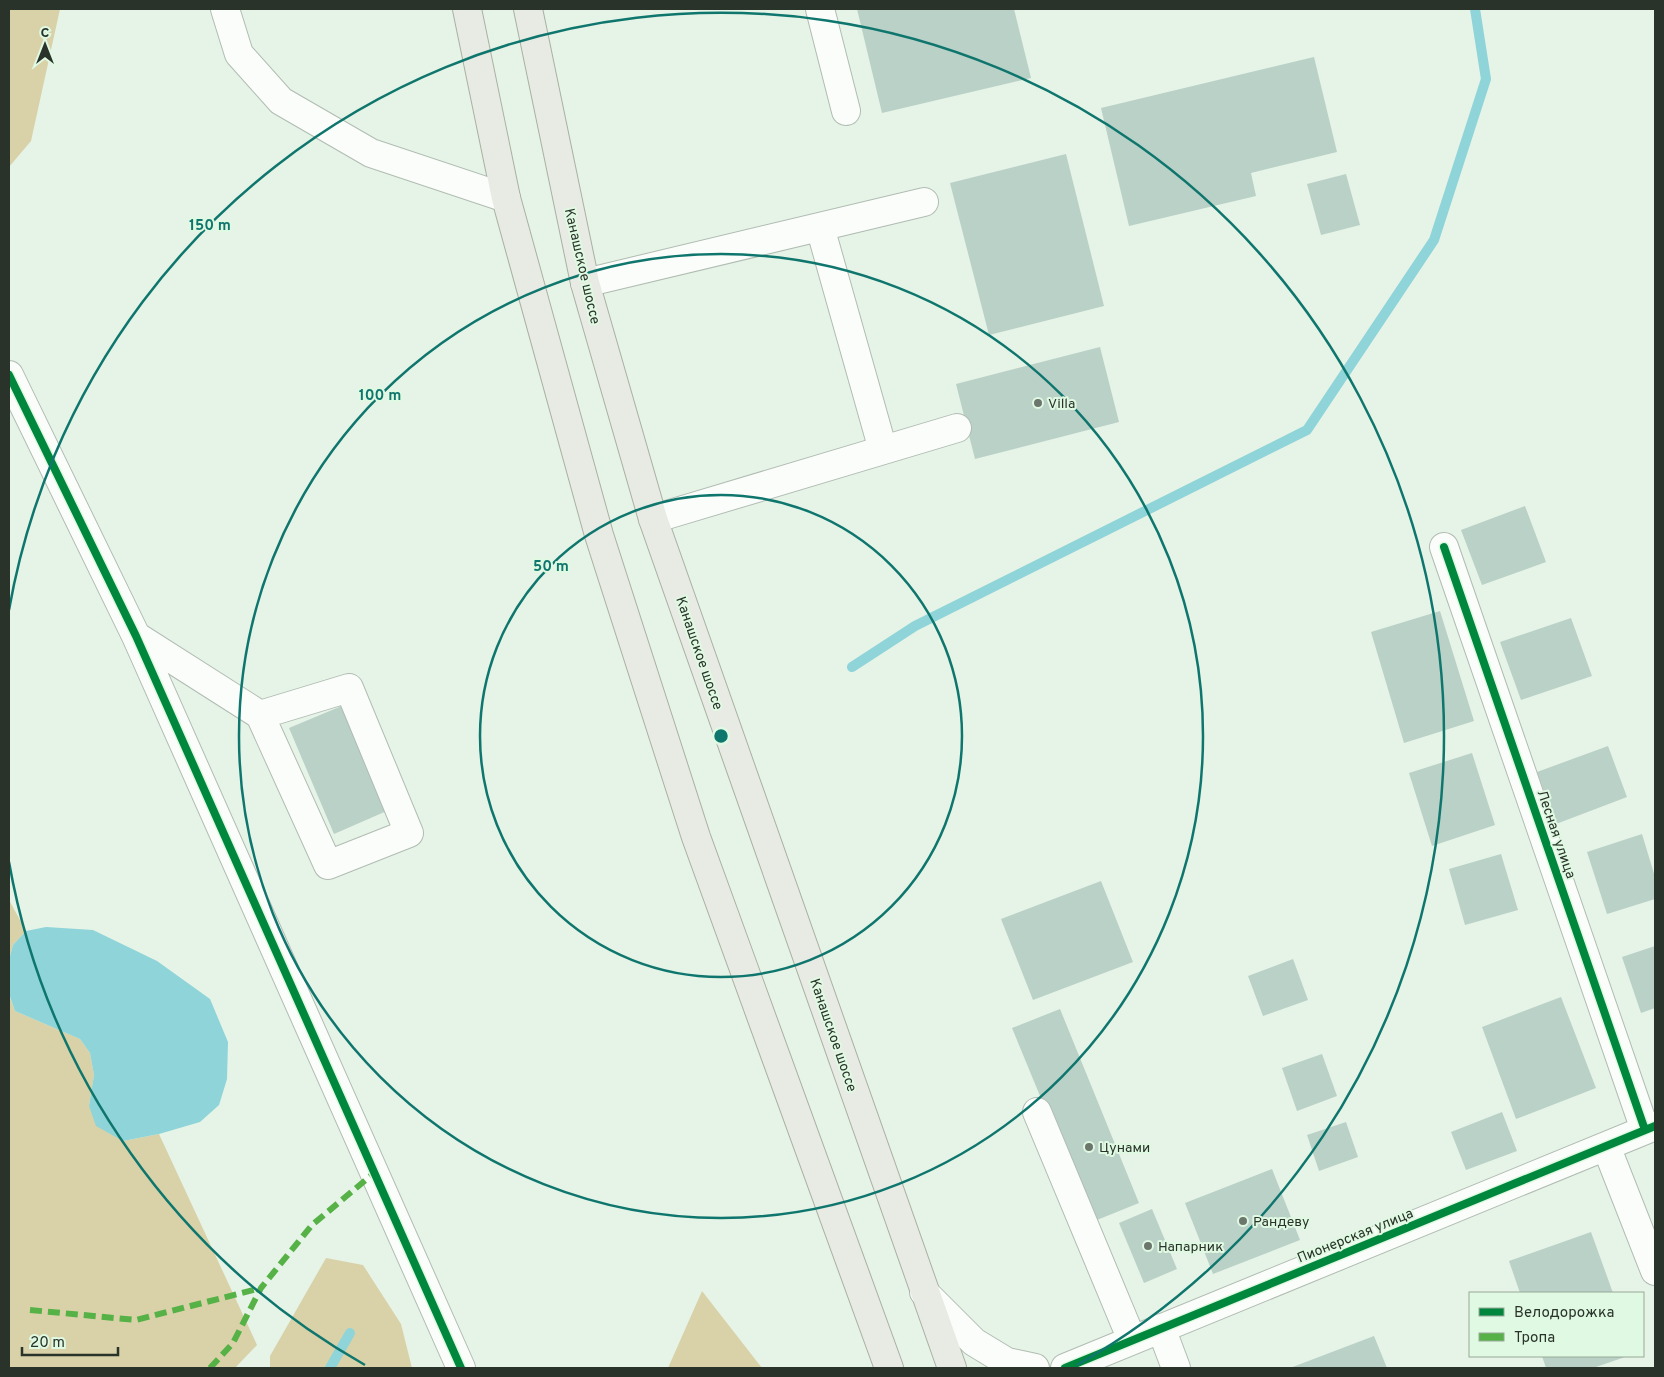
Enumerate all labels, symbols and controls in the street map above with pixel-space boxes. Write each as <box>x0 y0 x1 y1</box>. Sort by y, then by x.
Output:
north arrow <box>20 20 70 70</box>
text: С <box>41 25 50 42</box>
street label: Канашское шоссе <box>560 207 603 326</box>
text: 150 m <box>189 217 231 236</box>
text: 100 m <box>359 387 401 406</box>
place label: Villa <box>1048 396 1075 413</box>
marker: Villa <box>1032 397 1044 409</box>
text: 50 m <box>533 558 569 577</box>
street label: Канашское шоссе <box>671 595 726 712</box>
centre of rings <box>712 727 730 745</box>
street label: Лесная улица <box>1532 788 1579 881</box>
street label: Канашское шоссе <box>805 977 860 1094</box>
place label: Цунами <box>1099 1140 1150 1157</box>
marker: Цунами <box>1083 1141 1095 1153</box>
street label: Пионерская улица <box>1295 1205 1416 1267</box>
place label: Рандеву <box>1253 1214 1309 1231</box>
marker: Рандеву <box>1237 1215 1249 1227</box>
place label: Напарник <box>1158 1239 1223 1256</box>
marker: Напарник <box>1142 1240 1154 1252</box>
legend <box>1469 1292 1644 1357</box>
text: Велодорожка <box>1514 1304 1614 1323</box>
scale bar <box>22 1324 119 1356</box>
text: Тропа <box>1514 1329 1555 1348</box>
text: 20 m <box>30 1334 65 1353</box>

